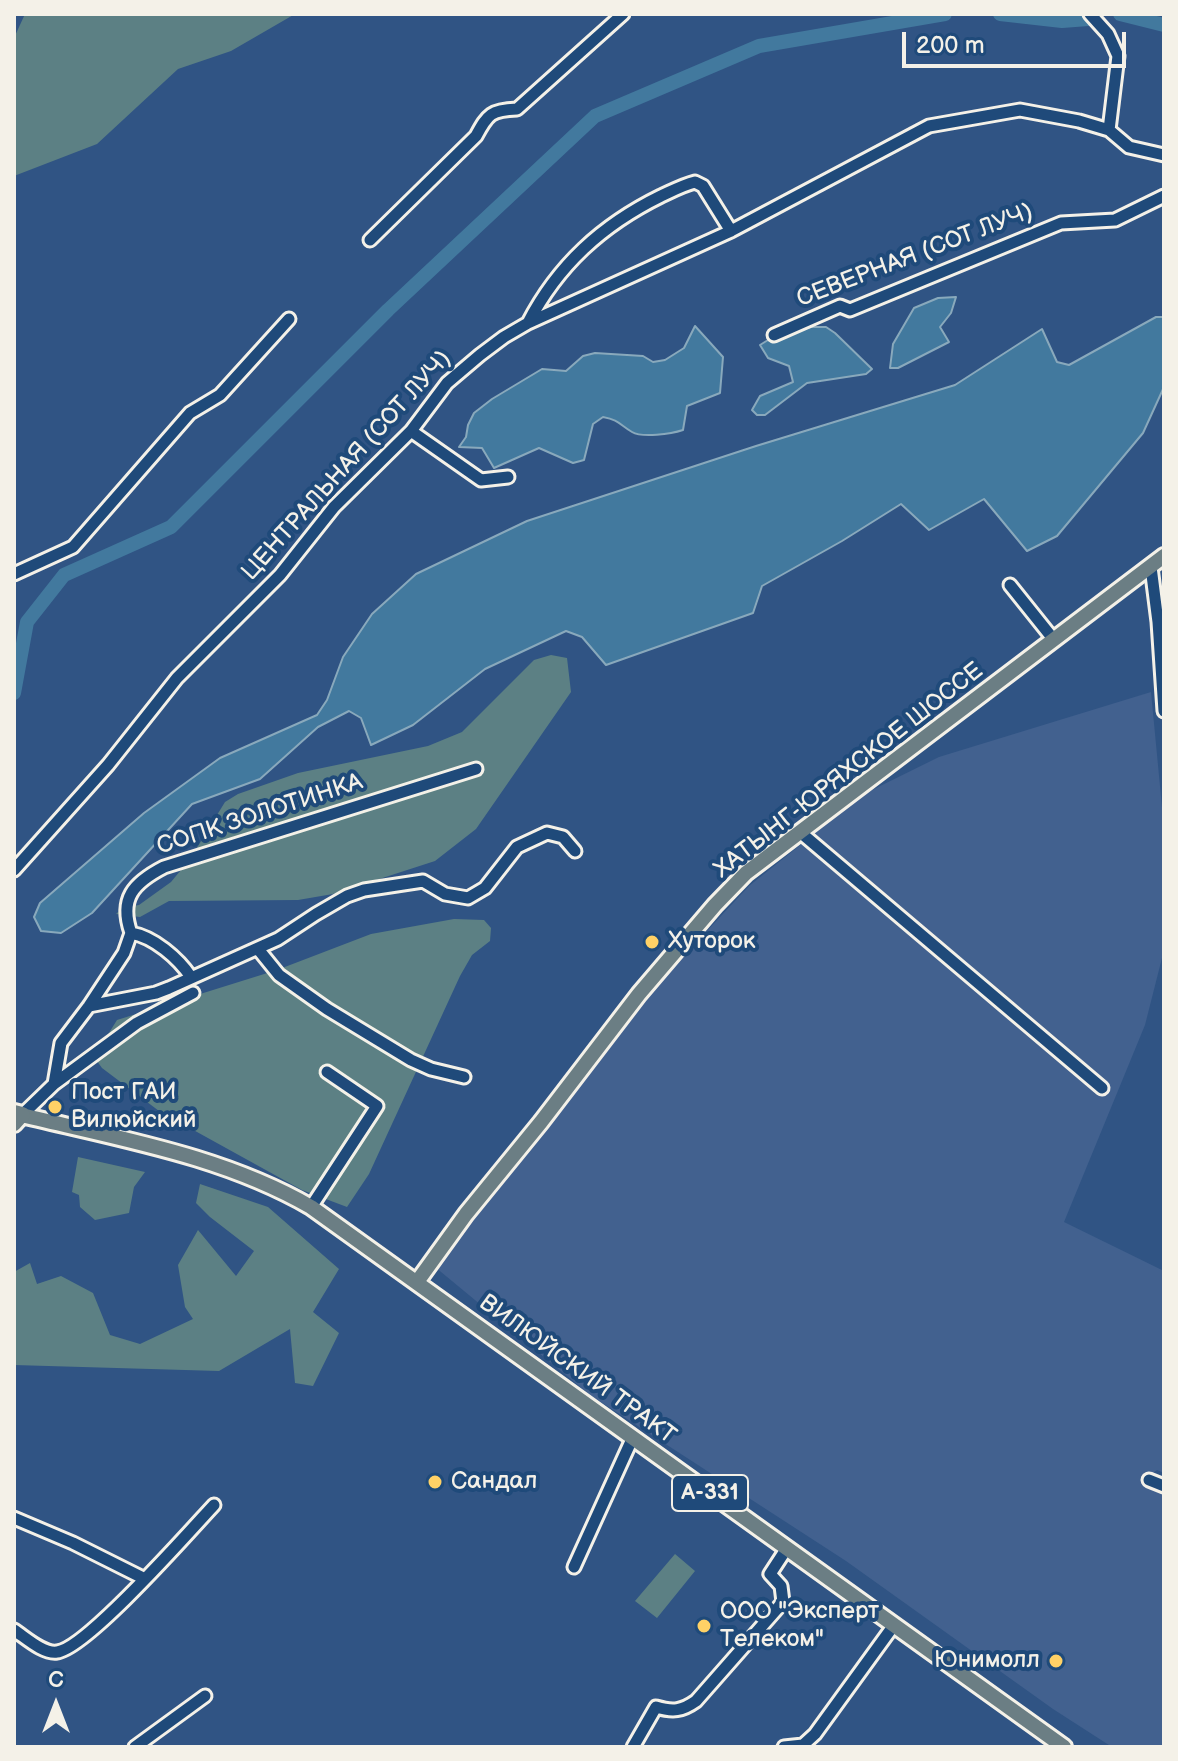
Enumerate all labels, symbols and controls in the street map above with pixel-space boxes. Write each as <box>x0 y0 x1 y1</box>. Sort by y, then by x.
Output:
scale bar <box>906 16 1130 66</box>
text: 200 m <box>916 31 985 60</box>
street label: СЕВЕРНАЯ (СОТ ЛУЧ) <box>793 198 1037 314</box>
street label: ЦЕНТРАЛЬНАЯ (СОТ ЛУЧ) <box>236 345 458 587</box>
street label: ХАТЫНГ-ЮРЯХСКОЕ ШОССЕ <box>709 657 989 885</box>
street label: СОПК ЗОЛОТИНКА <box>153 768 367 862</box>
place label: Хуторок <box>668 928 756 956</box>
marker: Хуторок <box>643 933 661 951</box>
place label: Пост ГАИ Вилюйский <box>71 1079 196 1135</box>
marker: Пост ГАИ Вилюйский <box>46 1098 64 1116</box>
street label: ВИЛЮЙСКИЙ ТРАКТ <box>473 1289 681 1451</box>
place label: Сандал <box>451 1468 537 1496</box>
marker: Сандал <box>426 1473 444 1491</box>
road number: А-331 <box>672 1475 748 1511</box>
place label: ООО "Эксперт Телеком" <box>720 1598 879 1654</box>
marker: ООО "Эксперт Телеком" <box>695 1617 713 1635</box>
place label: Юнимолл <box>934 1647 1040 1675</box>
marker: Юнимолл <box>1047 1652 1065 1670</box>
north arrow <box>16 1665 96 1745</box>
text: С <box>48 1667 64 1694</box>

